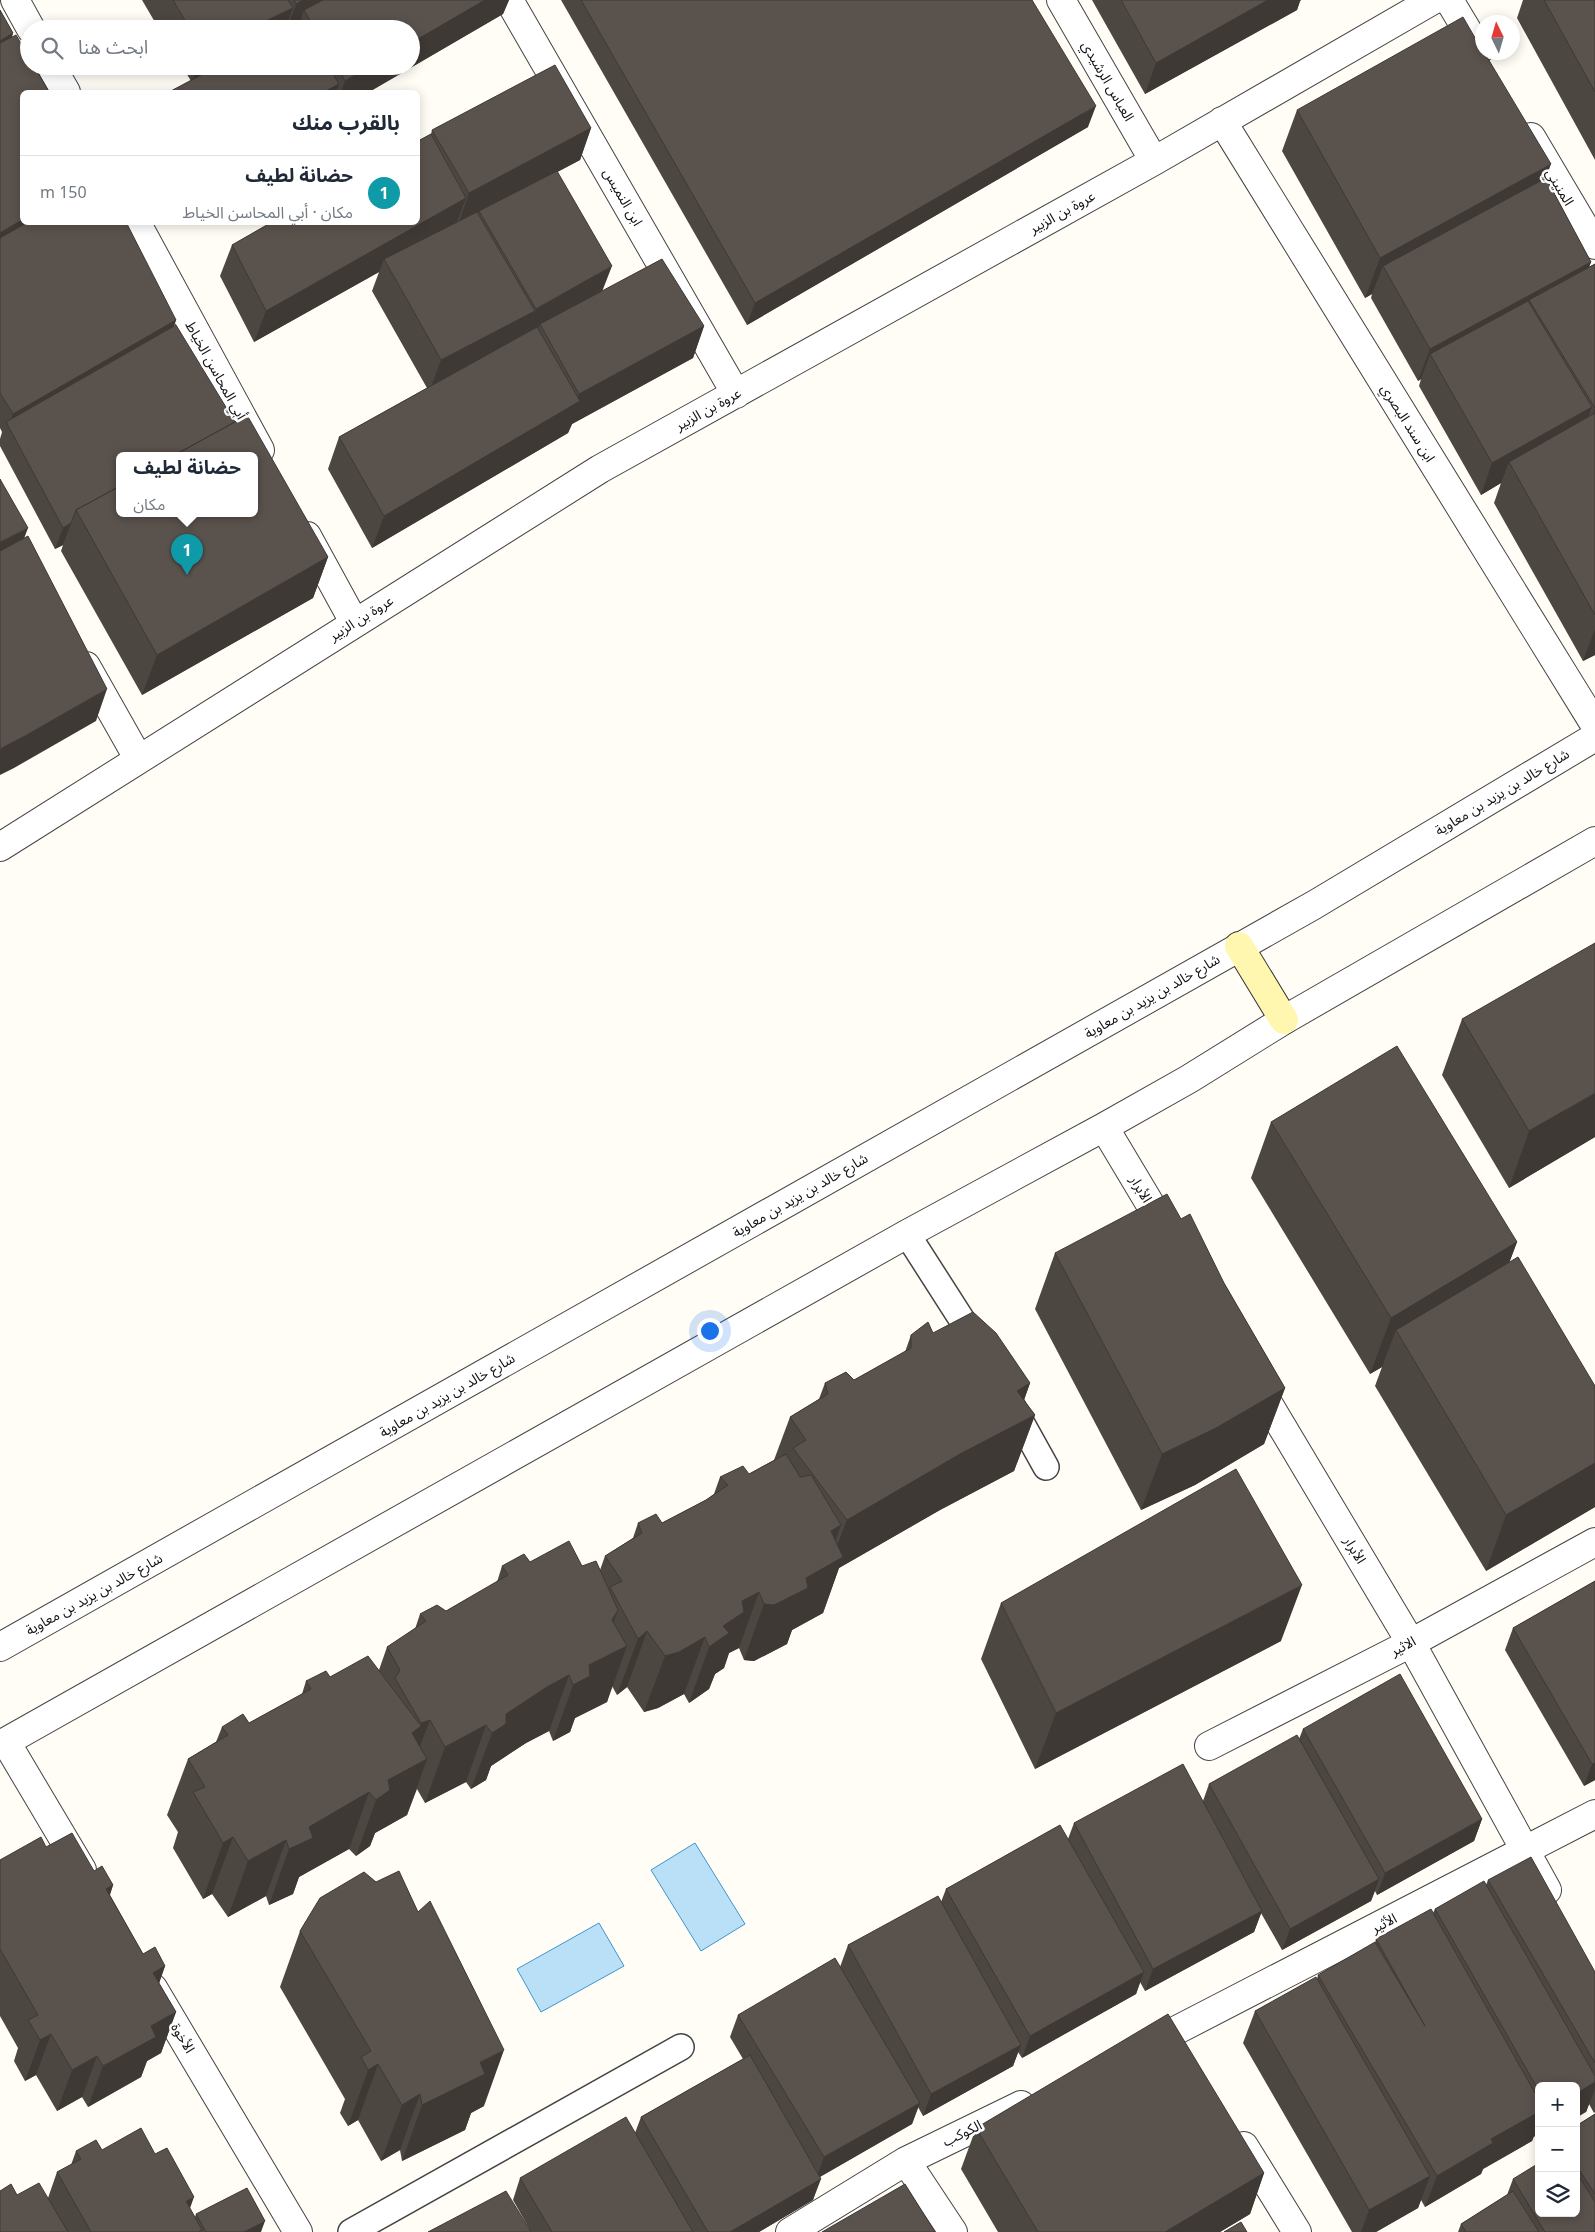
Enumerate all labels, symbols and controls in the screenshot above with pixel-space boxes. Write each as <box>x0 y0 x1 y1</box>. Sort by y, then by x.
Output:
north arrow <box>1475 15 1520 60</box>
search box <box>20 20 420 75</box>
text: ابحث هنا <box>78 28 148 68</box>
icon: search <box>38 34 66 62</box>
street label: العباس الرشيدي <box>1072 35 1143 128</box>
text: بالقرب منك <box>292 101 400 145</box>
text: حضانة لطيف <box>245 156 353 196</box>
street label: ابن النميس <box>594 162 651 232</box>
street label: المنيني <box>1537 163 1582 212</box>
text: 150 m <box>40 176 87 210</box>
text: 1 <box>379 177 389 211</box>
street label: عروة بن الزبير <box>1023 182 1101 243</box>
text: مكان · أبي المحاسن الخياط <box>182 196 353 230</box>
street label: أبي المحاسن الخياط <box>176 315 255 426</box>
street label: ابن سند البصري <box>1372 378 1443 469</box>
street label: عروة بن الزبير <box>669 379 747 440</box>
text: حضانة لطيف <box>133 448 241 488</box>
popup <box>116 452 258 517</box>
text: مكان <box>133 488 165 522</box>
pin: 1 <box>171 534 203 575</box>
street label: عروة بن الزبير <box>322 587 400 650</box>
street label: شارع خالد بن يزيد بن معاوية <box>1429 740 1576 844</box>
street label: شارع خالد بن يزيد بن معاوية <box>1078 945 1226 1047</box>
street label: شارع خالد بن يزيد بن معاوية <box>726 1144 874 1246</box>
street label: الأبرار <box>1120 1169 1160 1209</box>
your location <box>697 1318 723 1344</box>
street label: شارع خالد بن يزيد بن معاوية <box>373 1344 521 1446</box>
street label: الأبرار <box>1334 1530 1374 1570</box>
street label: شارع خالد بن يزيد بن معاوية <box>20 1544 169 1644</box>
street label: الاثير <box>1384 1627 1422 1666</box>
street label: الأثير <box>1365 1905 1403 1943</box>
street label: الأخوة <box>162 2017 203 2059</box>
map controls <box>1535 2082 1580 2217</box>
button: + <box>1535 2082 1580 2127</box>
street label: الكوكب <box>937 2111 987 2156</box>
button: − <box>1535 2127 1580 2172</box>
button: layers <box>1535 2172 1580 2217</box>

